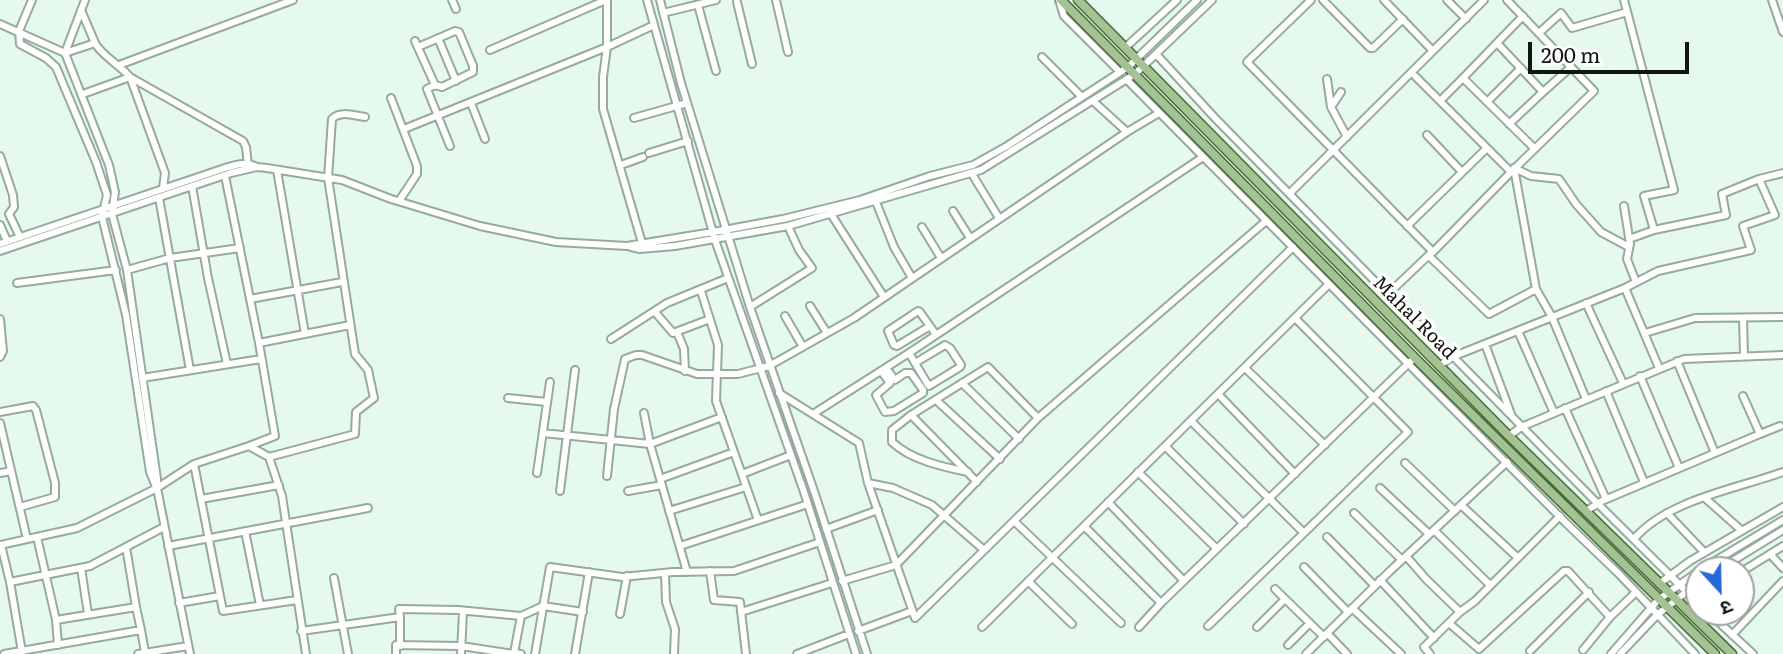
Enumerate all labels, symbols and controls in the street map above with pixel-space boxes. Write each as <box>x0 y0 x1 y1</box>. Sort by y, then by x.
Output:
scale bar <box>1531 28 1692 72</box>
text: 200 m <box>1541 38 1601 69</box>
street label: Mahal Road <box>1368 272 1460 364</box>
north arrow <box>1685 556 1755 626</box>
text: उ <box>1717 594 1738 624</box>

